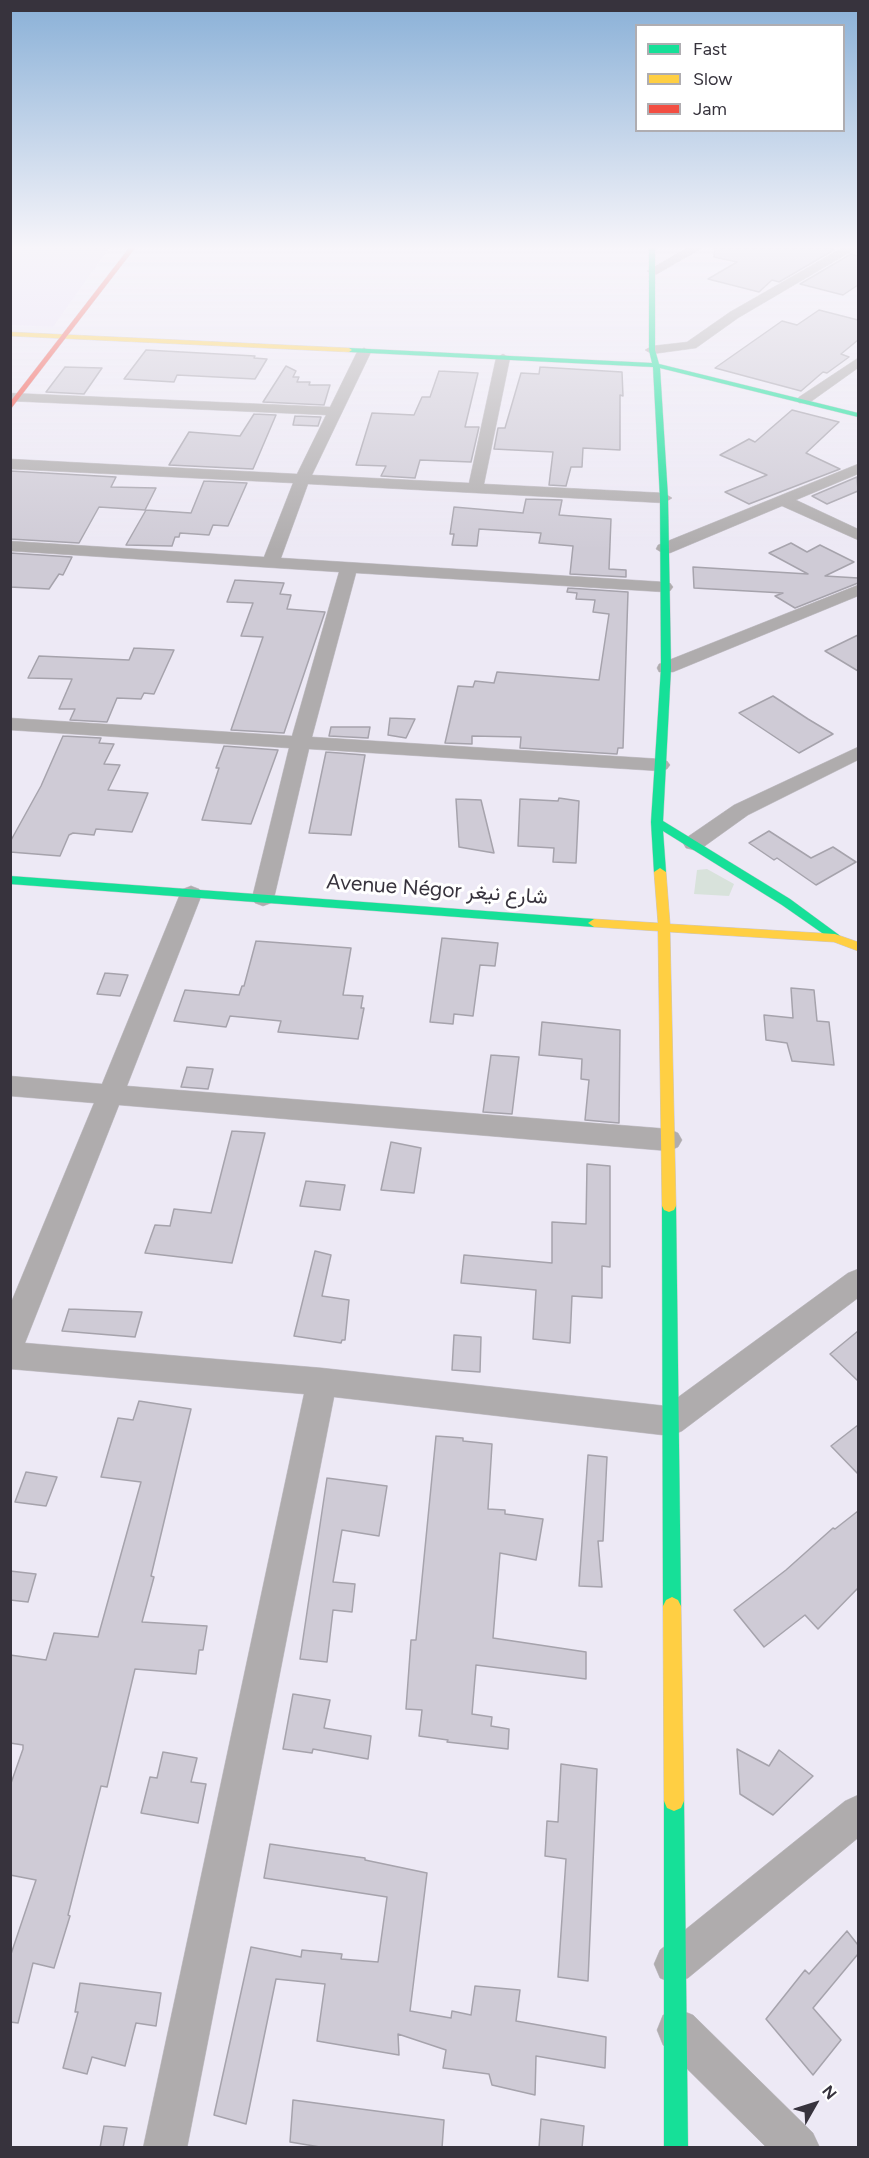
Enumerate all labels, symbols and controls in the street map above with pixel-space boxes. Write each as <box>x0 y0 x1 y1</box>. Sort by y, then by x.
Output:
legend <box>635 24 845 132</box>
text: Fast <box>693 38 727 60</box>
text: Slow <box>693 68 732 90</box>
text: Jam <box>693 98 727 120</box>
street label: Avenue Négor شارع نيغر <box>325 870 549 910</box>
north arrow <box>785 2074 845 2134</box>
text: N <box>818 2082 841 2103</box>

